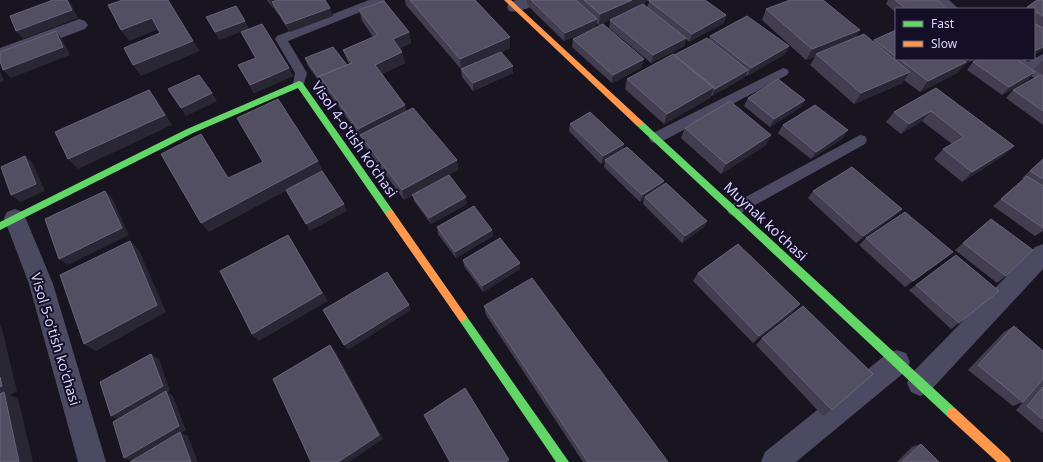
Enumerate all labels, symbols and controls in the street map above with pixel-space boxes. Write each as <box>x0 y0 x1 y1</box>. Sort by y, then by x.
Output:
legend <box>895 8 1035 60</box>
text: Fast <box>931 15 955 32</box>
text: Slow <box>931 35 958 52</box>
street label: Visol 4-o'tish ko'chasi <box>308 77 402 201</box>
street label: Muynak ko'chasi <box>720 177 812 265</box>
street label: Visol 5-o'tish ko'chasi <box>27 270 85 408</box>

